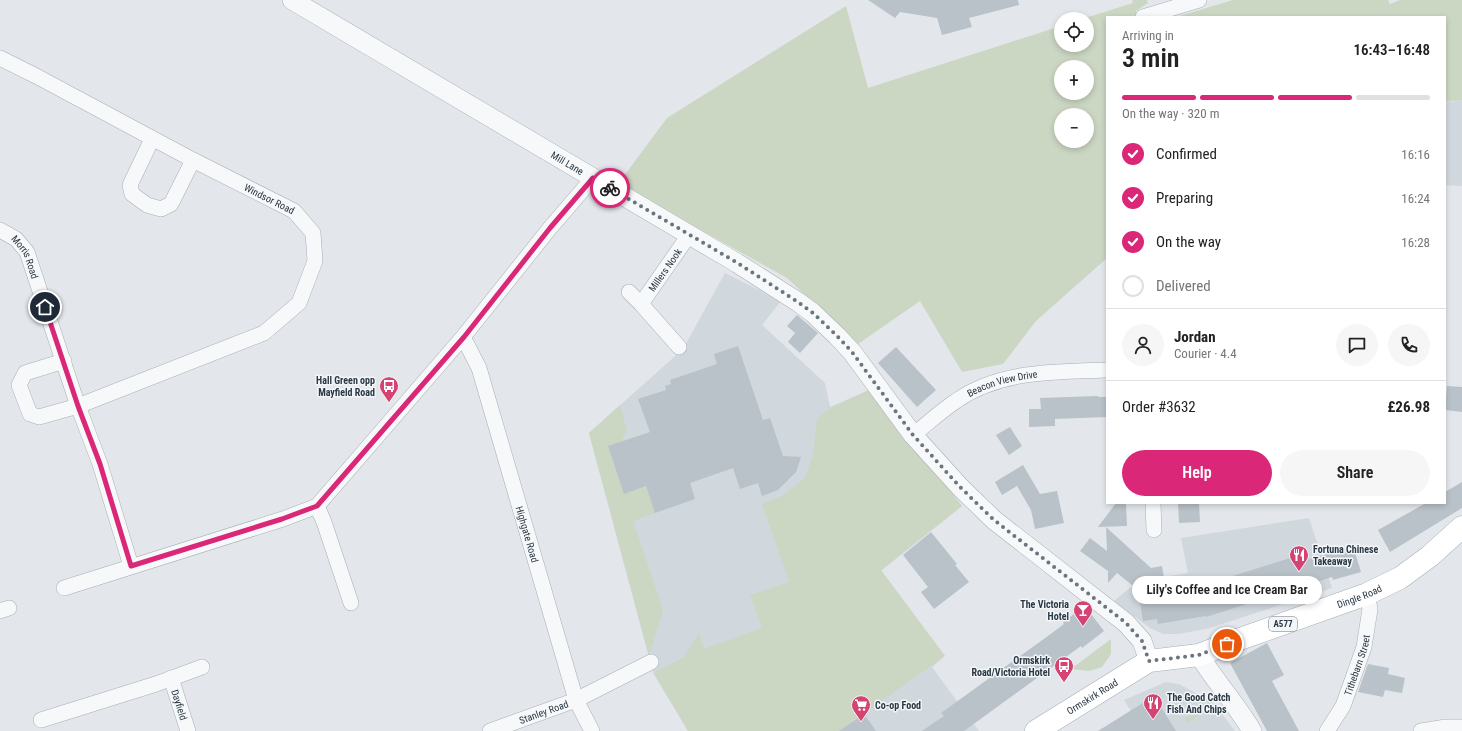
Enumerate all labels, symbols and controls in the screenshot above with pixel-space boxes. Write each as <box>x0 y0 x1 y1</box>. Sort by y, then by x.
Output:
map controls <box>1054 12 1094 148</box>
button: locate <box>1054 12 1094 52</box>
text: Arriving in <box>1122 28 1174 43</box>
text: 16:43–16:48 <box>1353 41 1430 59</box>
text: 3 min <box>1122 43 1180 73</box>
button: + <box>1054 60 1094 100</box>
text: On the way · 320 m <box>1122 106 1219 121</box>
button: − <box>1054 108 1094 148</box>
icon: check <box>1122 143 1144 165</box>
text: Confirmed <box>1156 145 1217 163</box>
text: 16:16 <box>1401 147 1430 162</box>
street label: Mill Lane <box>549 149 586 177</box>
courier <box>590 168 630 208</box>
icon: bike <box>599 177 621 199</box>
street label: Windsor Road <box>243 181 296 216</box>
icon: check <box>1122 187 1144 209</box>
text: Preparing <box>1156 189 1213 207</box>
text: 16:24 <box>1401 191 1430 206</box>
icon: check <box>1122 231 1144 253</box>
street label: Morris Road <box>10 233 41 280</box>
text: On the way <box>1156 233 1221 251</box>
text: 16:28 <box>1401 235 1430 250</box>
street label: Millers Nook <box>646 246 684 293</box>
text: Delivered <box>1156 277 1211 295</box>
pin <box>28 290 62 324</box>
icon: home <box>34 296 56 318</box>
button: person <box>1122 324 1164 366</box>
button: chat <box>1336 324 1378 366</box>
button: phone <box>1388 324 1430 366</box>
text: Jordan <box>1174 328 1216 346</box>
text: Courier · 4.4 <box>1174 346 1237 361</box>
street label: Beacon View Drive <box>965 368 1038 399</box>
place label: Hall Green opp Mayfield Road <box>316 375 375 398</box>
bus stop icon: Hall Green opp Mayfield Road <box>378 375 400 403</box>
text: Order #3632 <box>1122 398 1196 416</box>
text: £26.98 <box>1387 398 1430 416</box>
button: Help <box>1122 450 1272 496</box>
button: Share <box>1280 450 1430 496</box>
street label: Highgate Road <box>514 505 541 564</box>
restaurant icon: Fortuna Chinese Takeaway <box>1288 544 1310 572</box>
place label: Fortuna Chinese Takeaway <box>1313 544 1378 567</box>
callout: Lily's Coffee and Ice Cream Bar <box>1132 576 1322 604</box>
text: Lily's Coffee and Ice Cream Bar <box>1146 582 1308 597</box>
street label: Dingle Road <box>1335 582 1383 610</box>
place label: The Victoria Hotel <box>1020 599 1069 622</box>
bar icon: The Victoria Hotel <box>1072 599 1094 627</box>
road number: A577 <box>1269 617 1297 631</box>
pin <box>1210 627 1244 661</box>
icon: bag <box>1216 633 1238 655</box>
street label: Tithebarn Street <box>1342 634 1371 697</box>
place label: Ormskirk Road/Victoria Hotel <box>971 655 1050 678</box>
bus stop icon: Ormskirk Road/Victoria Hotel <box>1053 655 1075 683</box>
street label: Ormskirk Road <box>1065 676 1120 716</box>
street label: Dayfield <box>170 688 190 721</box>
restaurant icon: The Good Catch Fish And Chips <box>1142 692 1164 720</box>
place label: The Good Catch Fish And Chips <box>1167 692 1231 715</box>
supermarket icon: Co-op Food <box>850 694 872 722</box>
street label: Stanley Road <box>518 698 570 726</box>
place label: Co-op Food <box>875 700 921 711</box>

